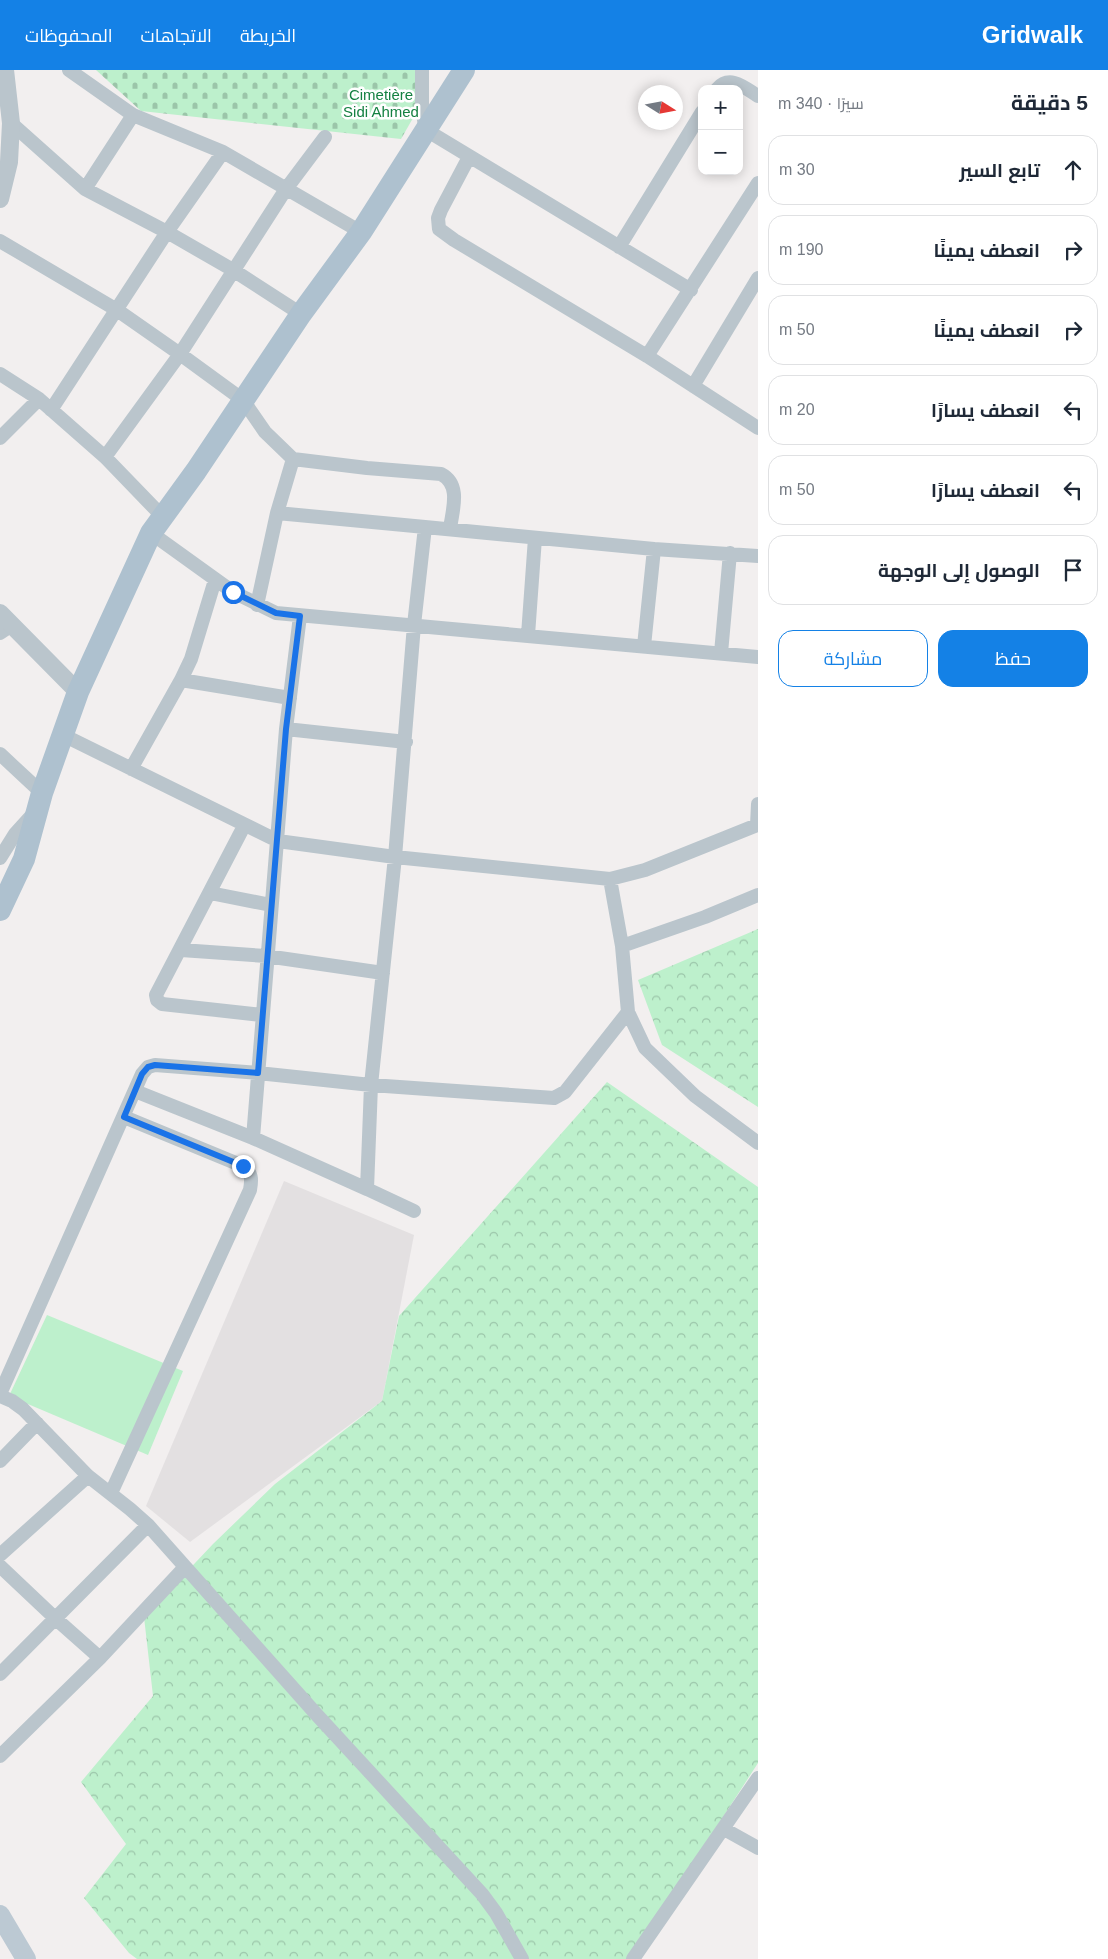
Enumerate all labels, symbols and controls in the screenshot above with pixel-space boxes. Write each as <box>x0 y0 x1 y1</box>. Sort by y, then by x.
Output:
text: Gridwalk <box>982 21 1083 48</box>
text: المحفوظات <box>25 26 113 46</box>
text: الاتجاهات <box>141 26 212 46</box>
text: الخريطة <box>240 26 296 46</box>
north arrow <box>638 85 683 130</box>
map controls <box>698 85 743 175</box>
button: + <box>698 85 743 130</box>
park label: Cimetière Sidi Ahmed <box>343 86 419 120</box>
text: 5 دقيقة <box>1011 91 1088 114</box>
text: سيرًا · 340 m <box>778 95 864 112</box>
button: − <box>698 130 743 175</box>
icon: ahead <box>1059 156 1087 184</box>
text: تابع السير <box>959 160 1040 181</box>
text: 30 m <box>779 161 815 178</box>
icon: right <box>1059 236 1087 264</box>
text: انعطف يمينًا <box>933 240 1040 261</box>
text: 190 m <box>779 241 823 258</box>
icon: right <box>1059 316 1087 344</box>
text: انعطف يمينًا <box>933 320 1040 341</box>
text: 50 m <box>779 321 815 338</box>
icon: left <box>1059 396 1087 424</box>
text: انعطف يسارًا <box>931 400 1040 421</box>
text: 20 m <box>779 401 815 418</box>
icon: left <box>1059 476 1087 504</box>
text: انعطف يسارًا <box>931 480 1040 501</box>
text: 50 m <box>779 481 815 498</box>
icon: arrive <box>1059 556 1087 584</box>
text: الوصول إلى الوجهة <box>878 560 1040 581</box>
route start <box>222 581 245 604</box>
button: مشاركة <box>778 630 928 687</box>
button: حفظ <box>938 630 1088 687</box>
route end <box>232 1155 255 1178</box>

